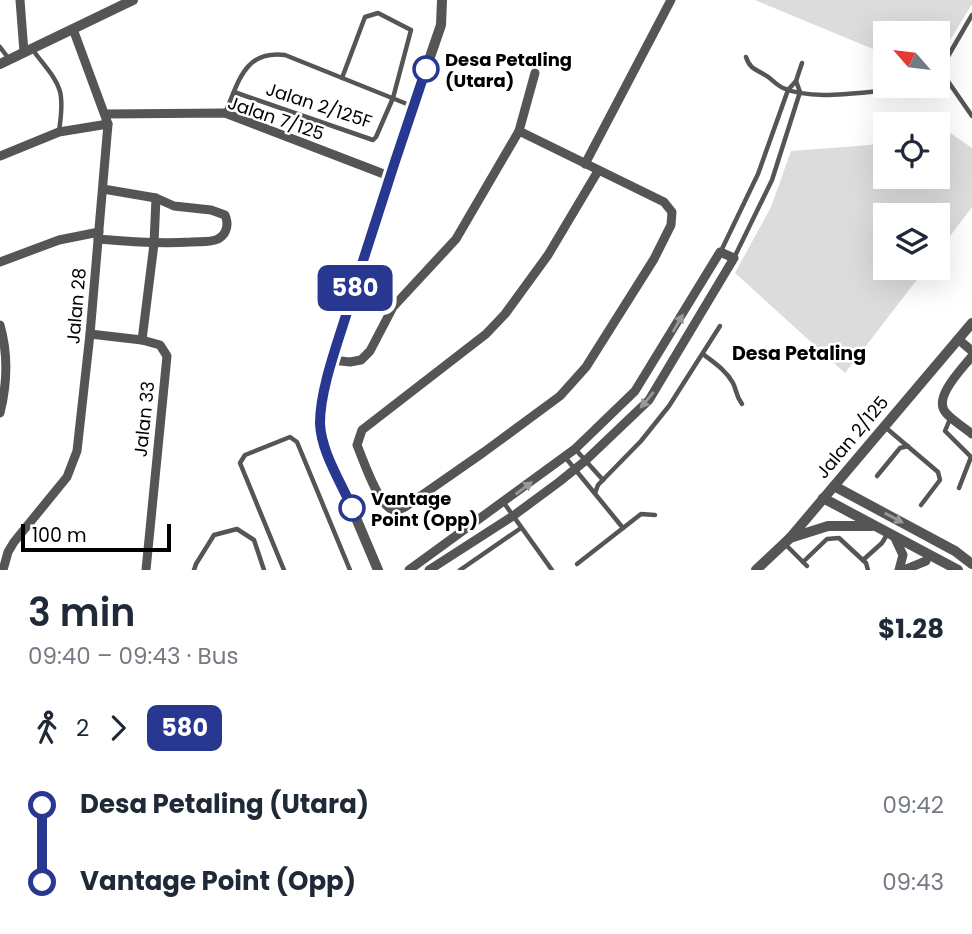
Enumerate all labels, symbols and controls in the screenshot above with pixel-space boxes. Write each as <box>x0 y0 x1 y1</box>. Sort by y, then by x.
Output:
north arrow <box>873 21 950 98</box>
map controls <box>873 21 950 280</box>
place label: Desa Petaling (Utara) <box>445 47 572 93</box>
marker: Desa Petaling (Utara) <box>413 56 439 82</box>
street label: Jalan 2/125F <box>263 76 375 134</box>
street label: Jalan 7/125 <box>224 90 328 146</box>
button: locate <box>873 112 950 189</box>
button: layers <box>873 203 950 280</box>
line badge: 580 <box>315 265 395 311</box>
street label: Jalan 28 <box>60 267 92 345</box>
text: 580 <box>332 271 378 304</box>
one-way arrow <box>672 314 684 333</box>
district label: Desa Petaling <box>732 340 866 367</box>
street label: Jalan 33 <box>128 380 160 458</box>
street label: Jalan 2/125 <box>810 390 894 484</box>
one-way arrow <box>640 391 655 408</box>
one-way arrow <box>515 480 533 495</box>
place label: Vantage Point (Opp) <box>371 486 478 532</box>
marker: Vantage Point (Opp) <box>339 495 365 521</box>
one-way arrow <box>884 512 904 524</box>
scale bar <box>21 521 172 553</box>
text: 100 m <box>32 522 87 549</box>
text: 3 min <box>28 586 135 639</box>
text: $1.28 <box>878 611 944 647</box>
text: 09:40 – 09:43 · Bus <box>28 640 238 672</box>
icon: walk <box>28 709 66 747</box>
icon: forward <box>99 709 137 747</box>
text: 580 <box>161 711 208 744</box>
text: 2 <box>76 712 89 744</box>
text: Desa Petaling (Utara) <box>80 786 369 822</box>
text: 09:42 <box>882 789 944 821</box>
text: Vantage Point (Opp) <box>80 863 356 899</box>
text: 09:43 <box>882 866 944 898</box>

